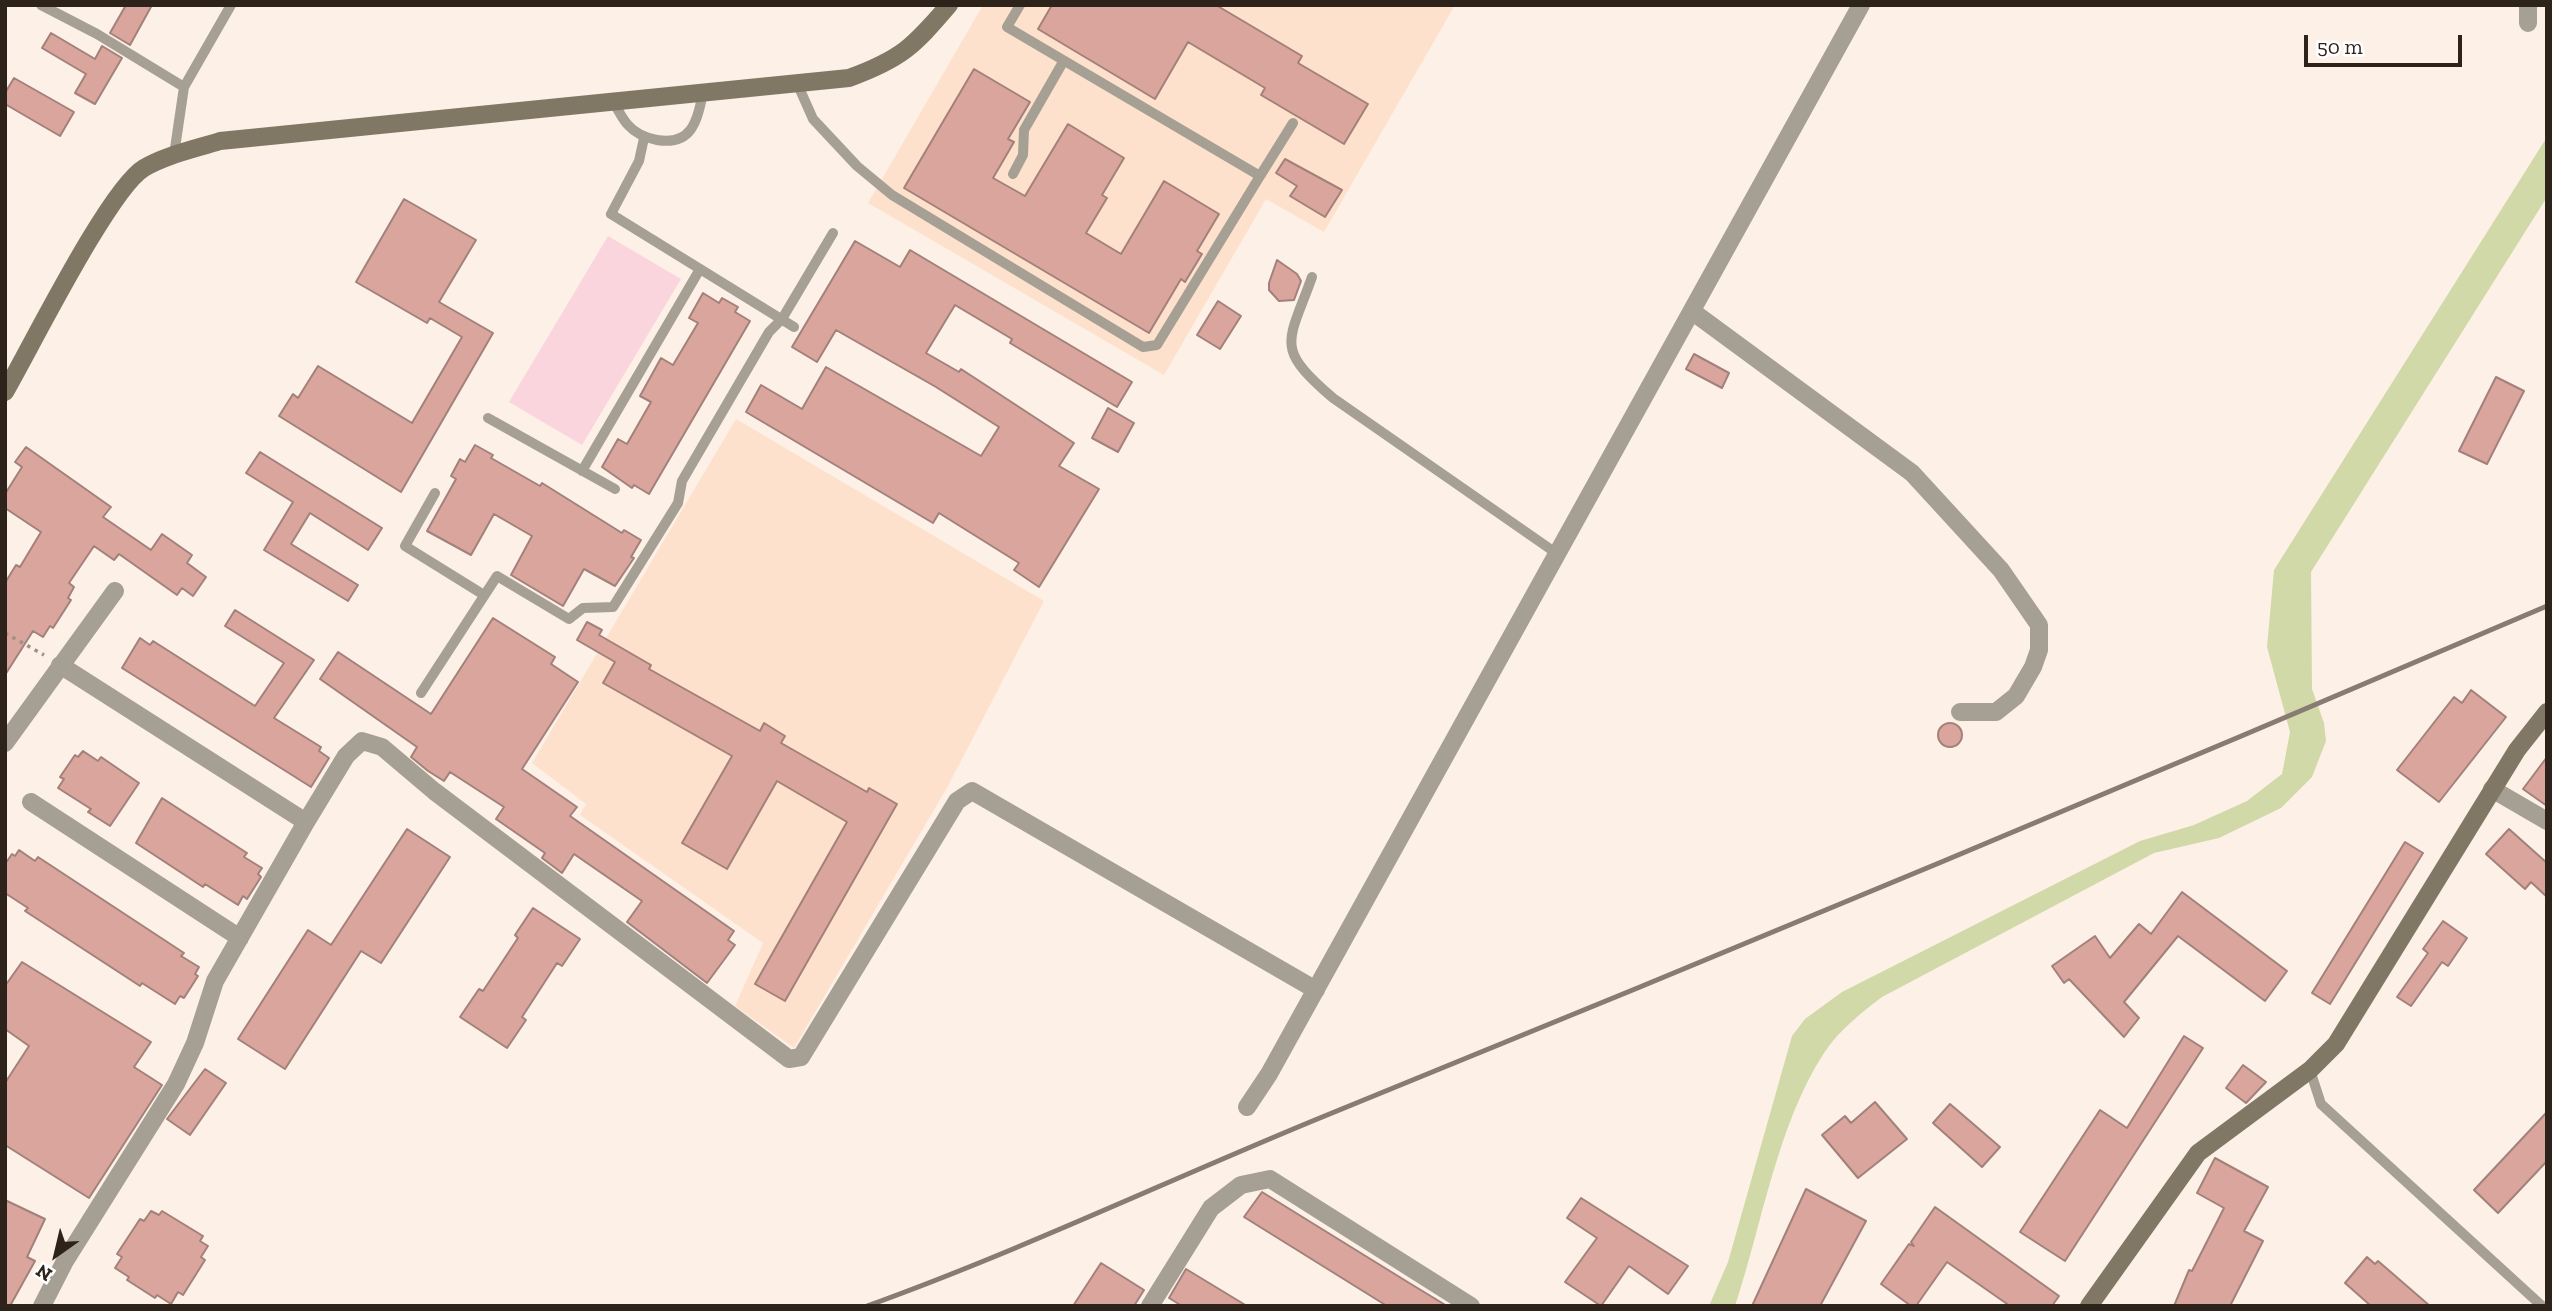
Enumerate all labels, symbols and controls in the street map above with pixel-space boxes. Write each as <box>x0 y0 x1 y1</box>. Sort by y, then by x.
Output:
scale bar <box>2307 21 2464 65</box>
text: 50 m <box>2317 34 2363 59</box>
north arrow <box>21 1220 91 1290</box>
text: N <box>32 1259 56 1286</box>

